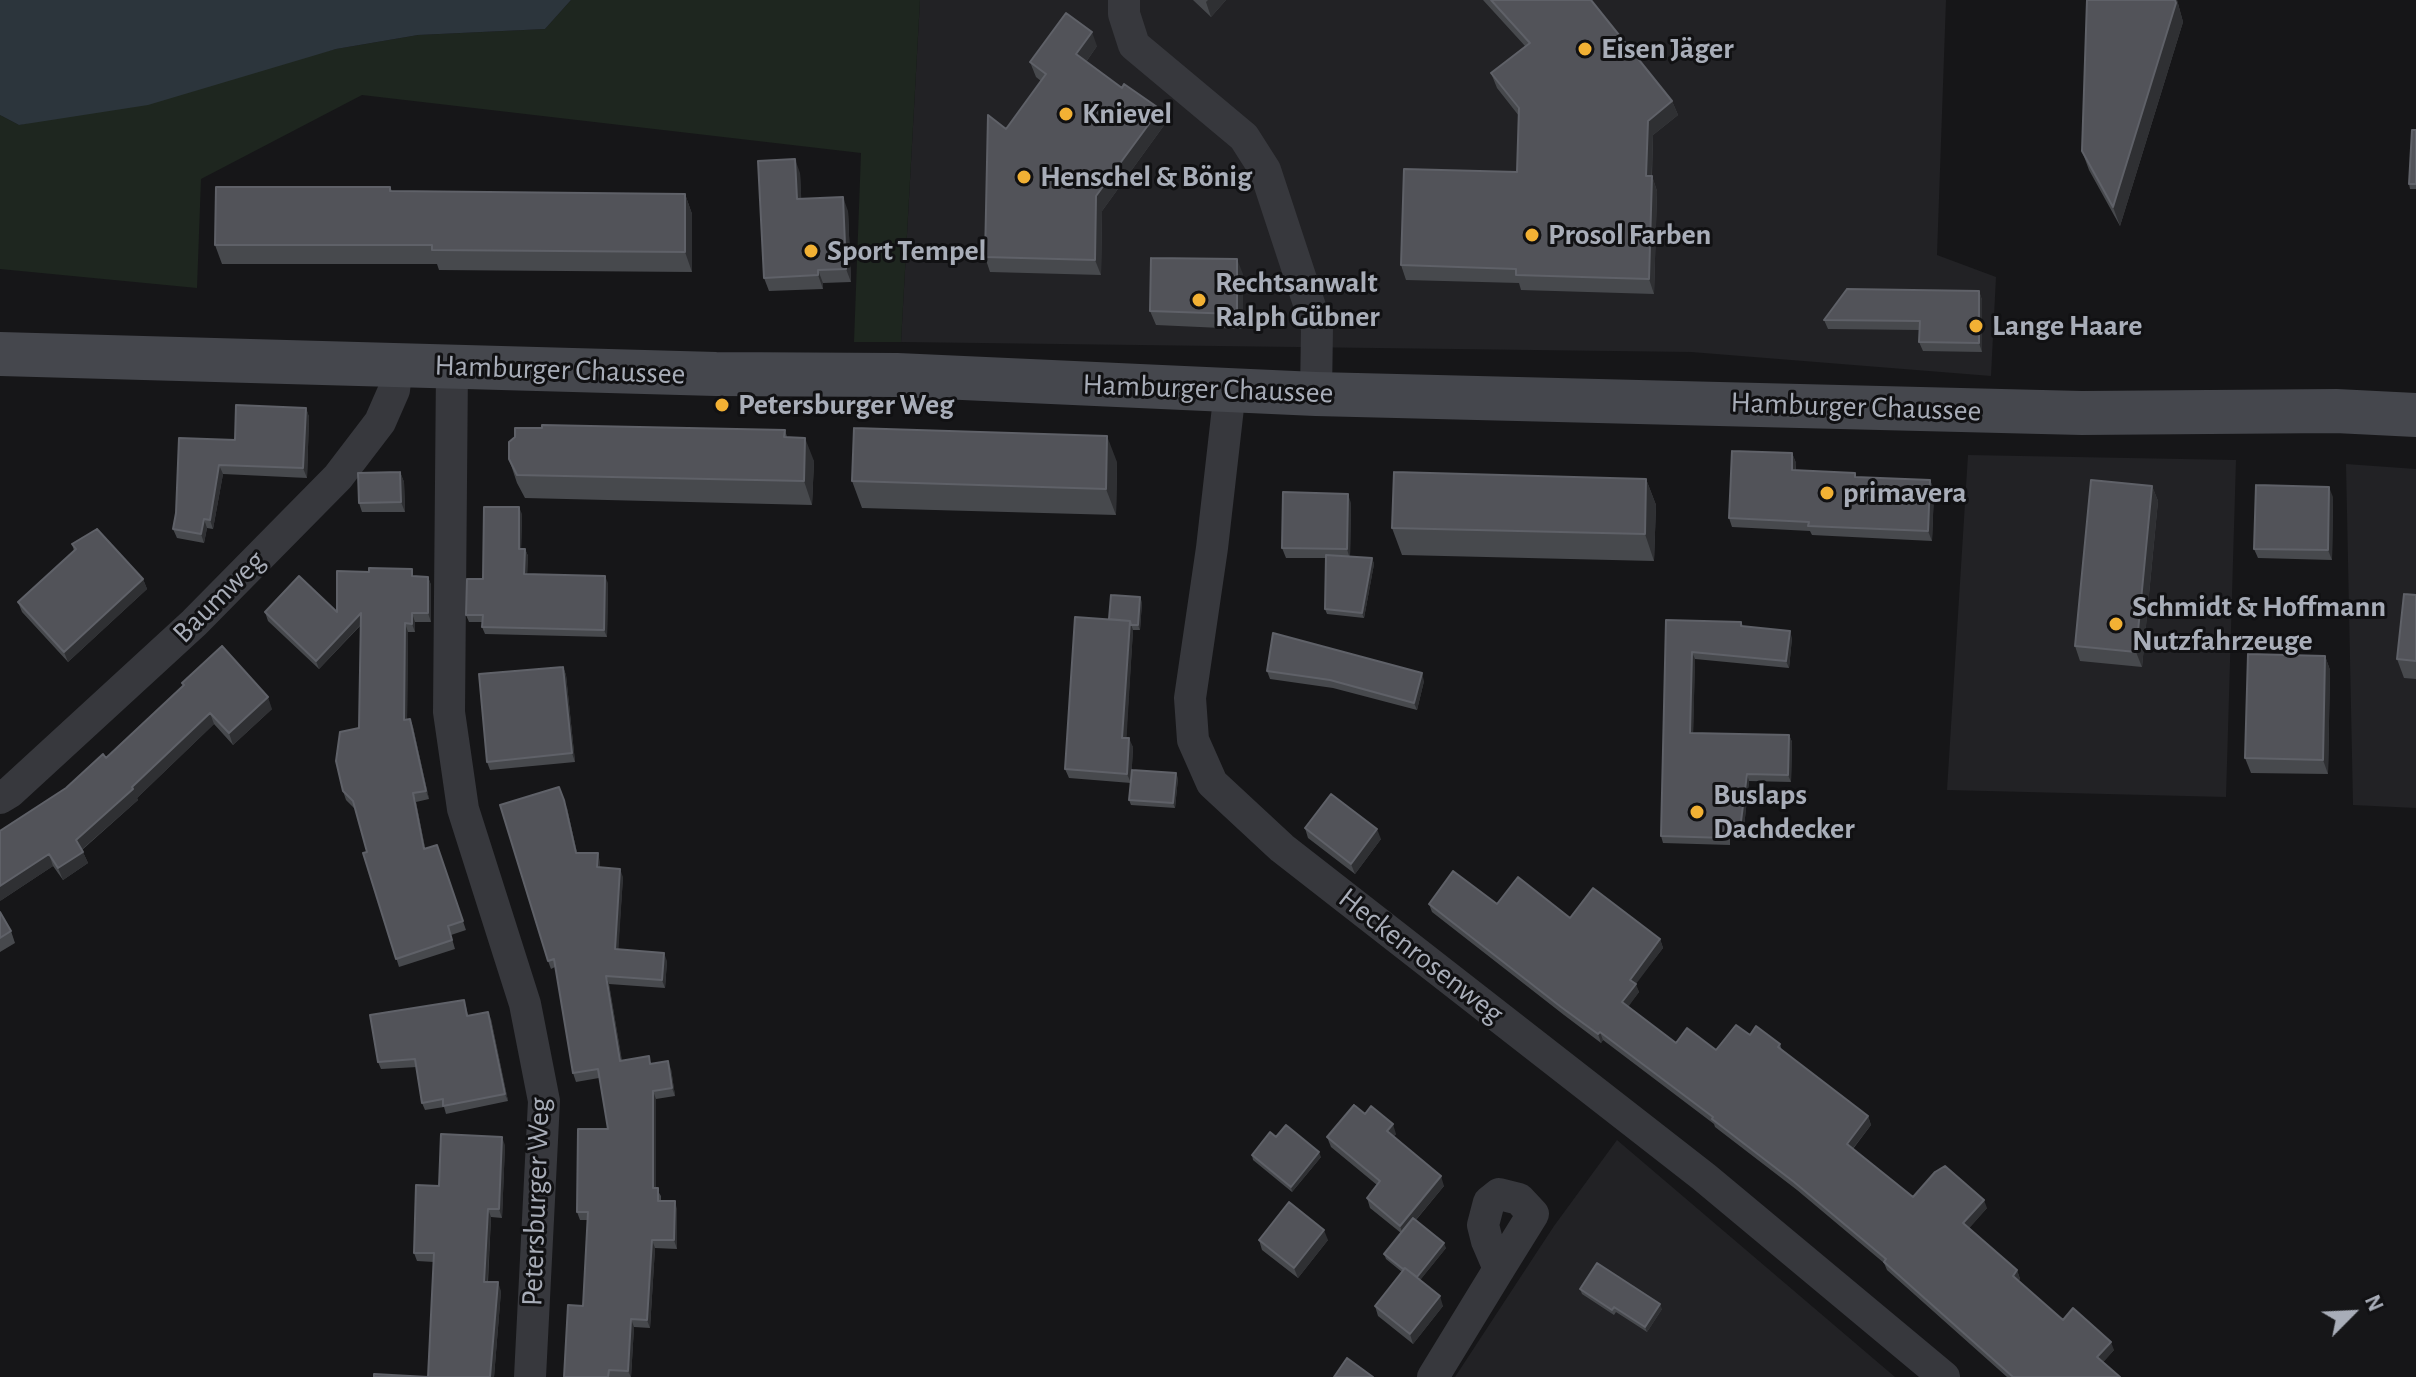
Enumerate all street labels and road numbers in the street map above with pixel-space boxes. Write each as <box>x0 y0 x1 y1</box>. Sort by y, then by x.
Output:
street label: Hamburger Chaussee <box>434 348 686 392</box>
street label: Hamburger Chaussee <box>1082 367 1334 411</box>
street label: Hamburger Chaussee <box>1730 385 1982 429</box>
street label: Baumweg <box>165 543 273 651</box>
street label: Heckenrosenweg <box>1331 880 1511 1032</box>
street label: Petersburger Weg <box>514 1097 558 1307</box>

